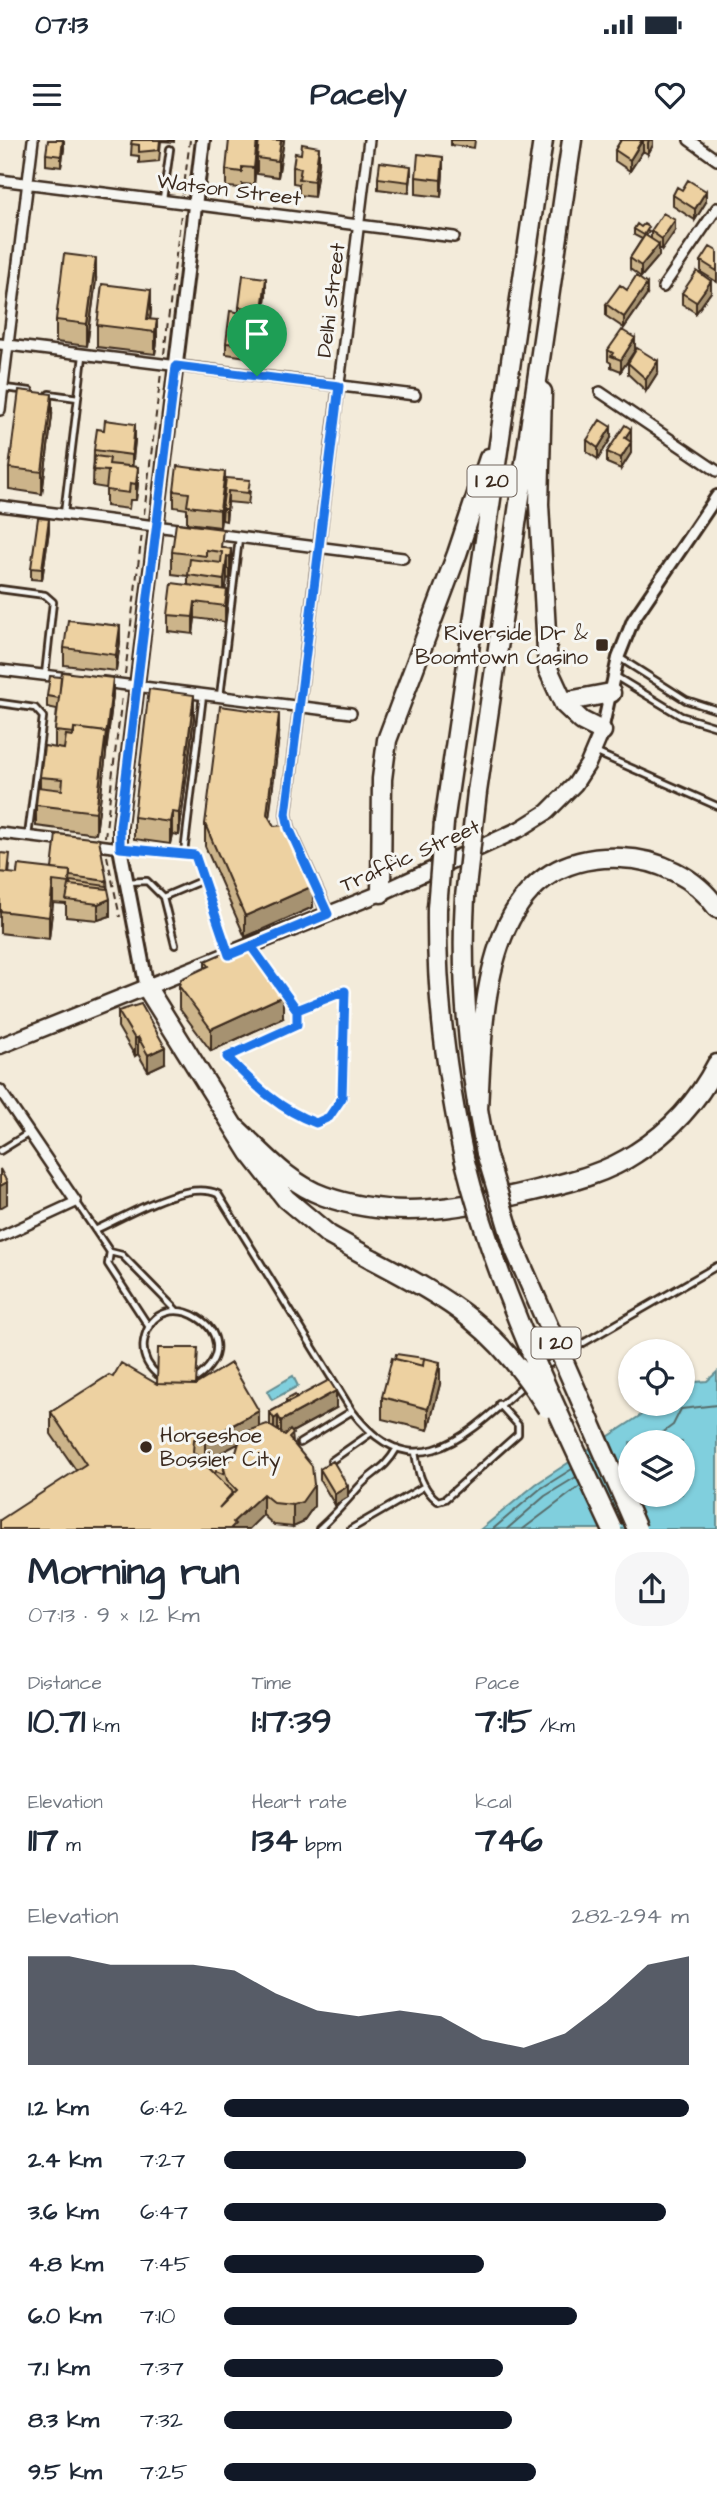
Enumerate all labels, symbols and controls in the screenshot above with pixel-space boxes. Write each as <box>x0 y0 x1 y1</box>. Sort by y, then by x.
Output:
text: 07:13 <box>35 7 88 43</box>
text: Pacely <box>310 72 407 117</box>
icon: menu <box>28 76 66 114</box>
icon: heart <box>651 76 689 114</box>
street label: Watson Street <box>155 167 303 213</box>
street label: Delhi Street <box>310 241 352 359</box>
pin <box>227 304 287 376</box>
icon: arrive <box>238 315 276 353</box>
road number: I 20 <box>468 466 516 496</box>
place label: Riverside Dr & Boomtown Casino <box>415 619 588 672</box>
marker: Riverside Dr & Boomtown Casino <box>594 637 610 653</box>
street label: Traffic Street <box>336 812 485 900</box>
road number: I 20 <box>532 1328 580 1358</box>
map controls <box>618 1339 695 1507</box>
button: locate <box>618 1339 695 1416</box>
place label: Horseshoe Bossier City <box>160 1421 281 1476</box>
button: layers <box>618 1430 695 1507</box>
marker: Horseshoe Bossier City <box>138 1439 154 1455</box>
text: Morning run <box>28 1547 240 1599</box>
button: share <box>615 1552 689 1626</box>
text: 07:13 · 9 × 1.2 km <box>28 1599 200 1631</box>
text: Distance <box>28 1670 102 1697</box>
text: Time <box>252 1670 291 1697</box>
text: Pace <box>475 1670 519 1697</box>
text: 10.71 <box>28 1697 86 1746</box>
text: 1:17:39 <box>252 1697 332 1746</box>
text: 7:15 <box>475 1697 532 1746</box>
text: km <box>86 1713 120 1740</box>
text: /km <box>532 1713 575 1740</box>
text: Elevation <box>28 1789 103 1816</box>
text: Heart rate <box>252 1789 347 1816</box>
text: kcal <box>475 1789 512 1816</box>
text: 117 <box>28 1816 59 1865</box>
text: 134 <box>252 1816 298 1865</box>
text: 746 <box>475 1816 543 1865</box>
text: m <box>59 1832 81 1859</box>
text: bpm <box>298 1832 341 1859</box>
text: Elevation <box>28 1900 119 1932</box>
text: 282–294 m <box>572 1900 689 1932</box>
text: 1.2 km <box>28 2092 89 2124</box>
text: 6:42 <box>140 2092 187 2124</box>
text: 2.4 km <box>28 2144 101 2176</box>
text: 7:27 <box>140 2144 185 2176</box>
text: 3.6 km <box>28 2196 99 2228</box>
text: 6:47 <box>140 2196 188 2228</box>
text: 4.8 km <box>28 2248 103 2280</box>
text: 7:45 <box>140 2248 190 2280</box>
text: 6.0 km <box>28 2300 101 2332</box>
text: 7:10 <box>140 2300 175 2332</box>
text: 7.1 km <box>28 2352 90 2384</box>
text: 7:37 <box>140 2352 184 2384</box>
text: 8.3 km <box>28 2404 99 2436</box>
text: 7:32 <box>140 2404 183 2436</box>
text: 9.5 km <box>28 2456 102 2488</box>
text: 7:25 <box>140 2456 187 2488</box>

